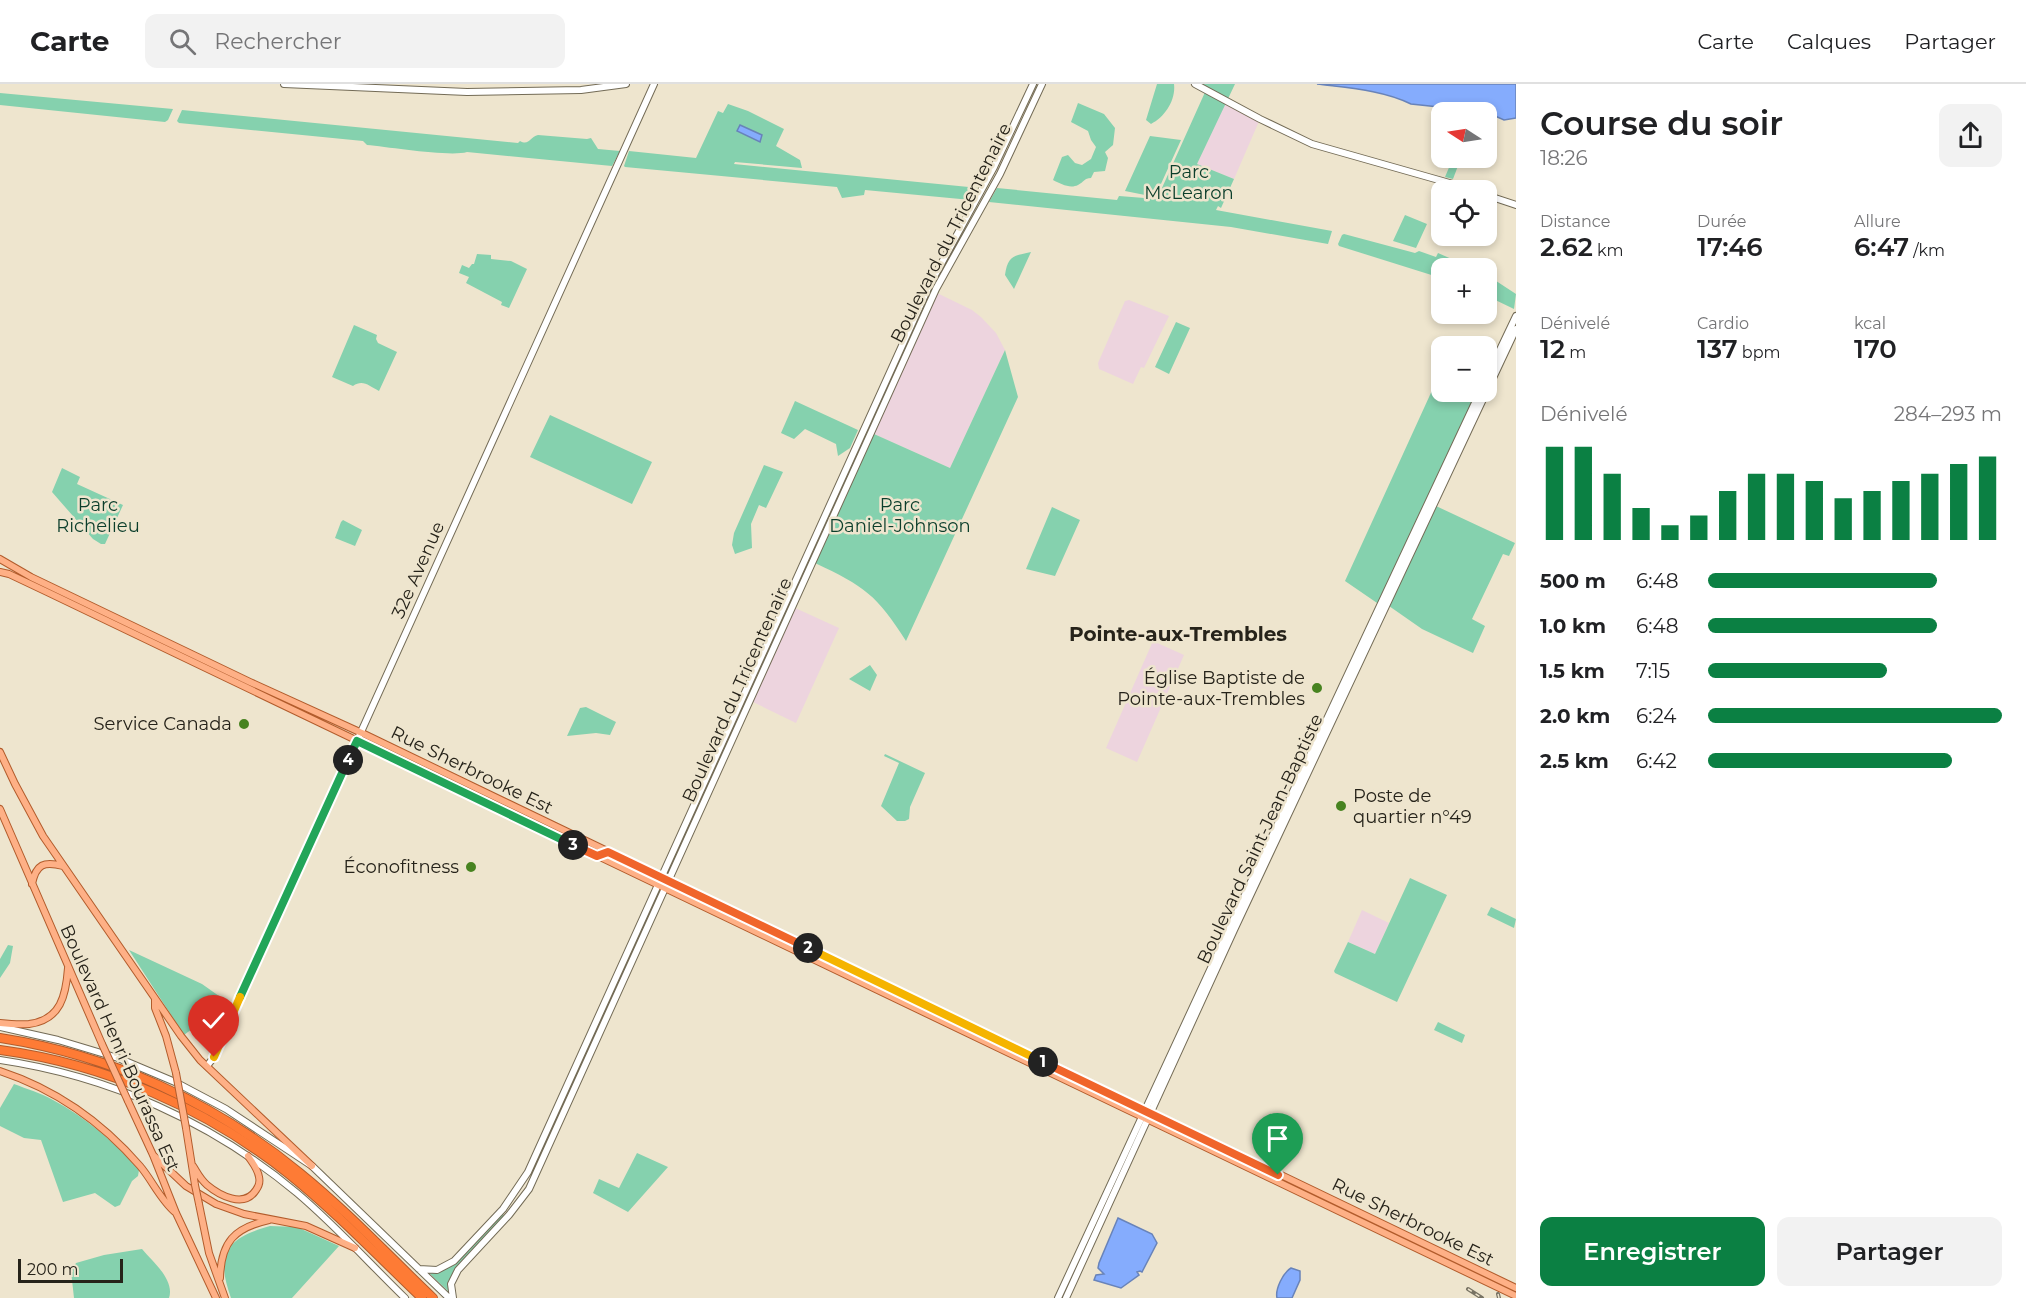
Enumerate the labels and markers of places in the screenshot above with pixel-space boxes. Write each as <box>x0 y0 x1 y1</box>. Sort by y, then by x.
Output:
place label: Église Baptiste de Pointe-aux-Trembles <box>1117 667 1305 710</box>
marker: Église Baptiste de Pointe-aux-Trembles <box>1310 681 1324 695</box>
place label: Service Canada <box>94 713 232 735</box>
marker: Service Canada <box>237 717 251 731</box>
pin: 4 <box>333 745 363 775</box>
place label: Poste de quartier n°49 <box>1353 785 1472 828</box>
marker: Poste de quartier n°49 <box>1334 799 1348 813</box>
pin: 3 <box>558 830 588 860</box>
place label: Éconofitness <box>344 856 459 878</box>
marker: Éconofitness <box>464 860 478 874</box>
pin: 2 <box>793 933 823 963</box>
pin <box>188 995 239 1057</box>
pin: 1 <box>1028 1047 1058 1077</box>
pin <box>1252 1113 1303 1175</box>

